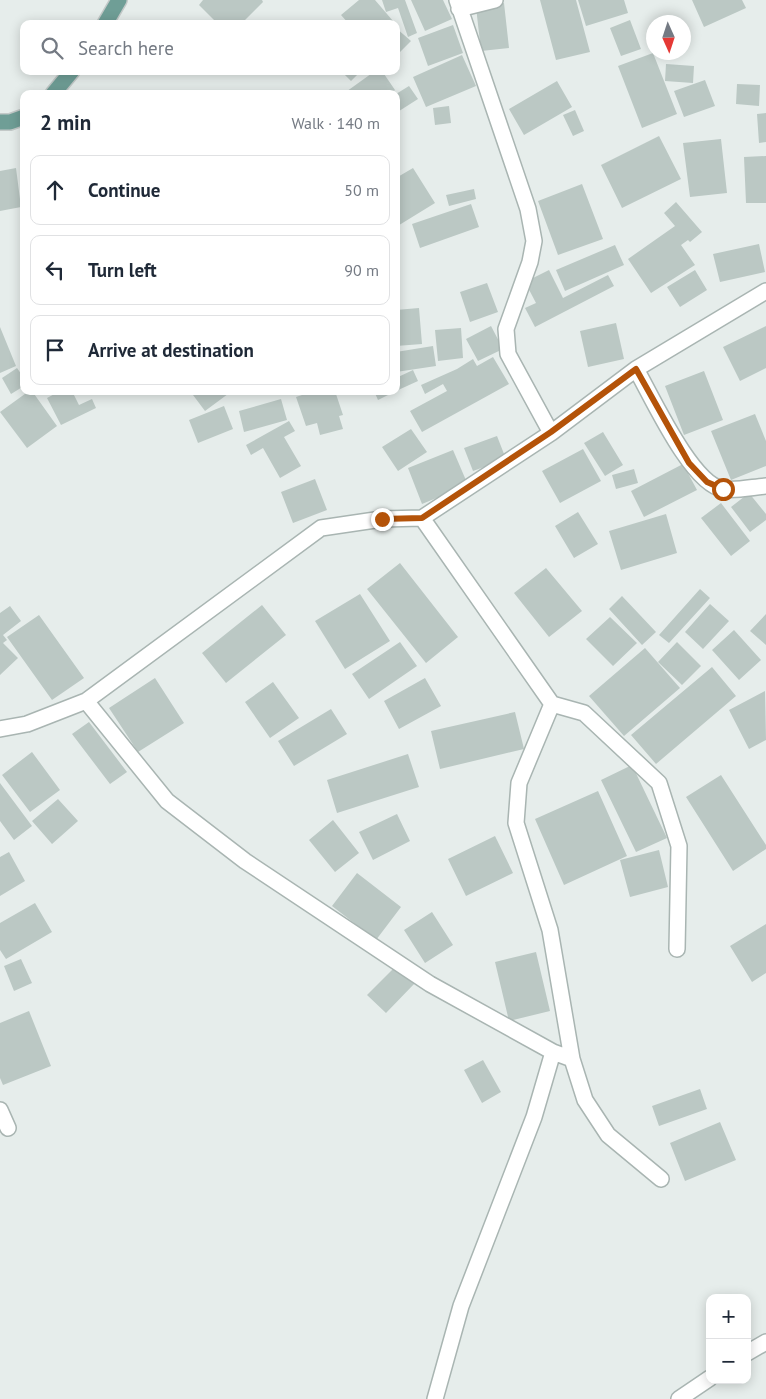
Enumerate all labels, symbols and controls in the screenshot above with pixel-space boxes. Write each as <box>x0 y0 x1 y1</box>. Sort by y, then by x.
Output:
north arrow <box>646 15 691 60</box>
search box <box>20 20 400 75</box>
icon: search <box>38 34 66 62</box>
text: Search here <box>78 36 174 60</box>
text: 2 min <box>40 109 91 136</box>
text: Walk · 140 m <box>291 113 380 133</box>
icon: ahead <box>41 176 69 204</box>
text: Continue <box>88 178 160 202</box>
text: 50 m <box>344 180 379 200</box>
icon: left <box>41 256 69 284</box>
text: Turn left <box>88 258 157 282</box>
text: 90 m <box>344 260 379 280</box>
icon: arrive <box>41 336 69 364</box>
text: Arrive at destination <box>88 338 254 362</box>
route start <box>712 478 735 501</box>
route end <box>371 508 394 531</box>
map controls <box>706 1294 751 1384</box>
button: + <box>706 1294 751 1339</box>
button: − <box>706 1339 751 1384</box>

